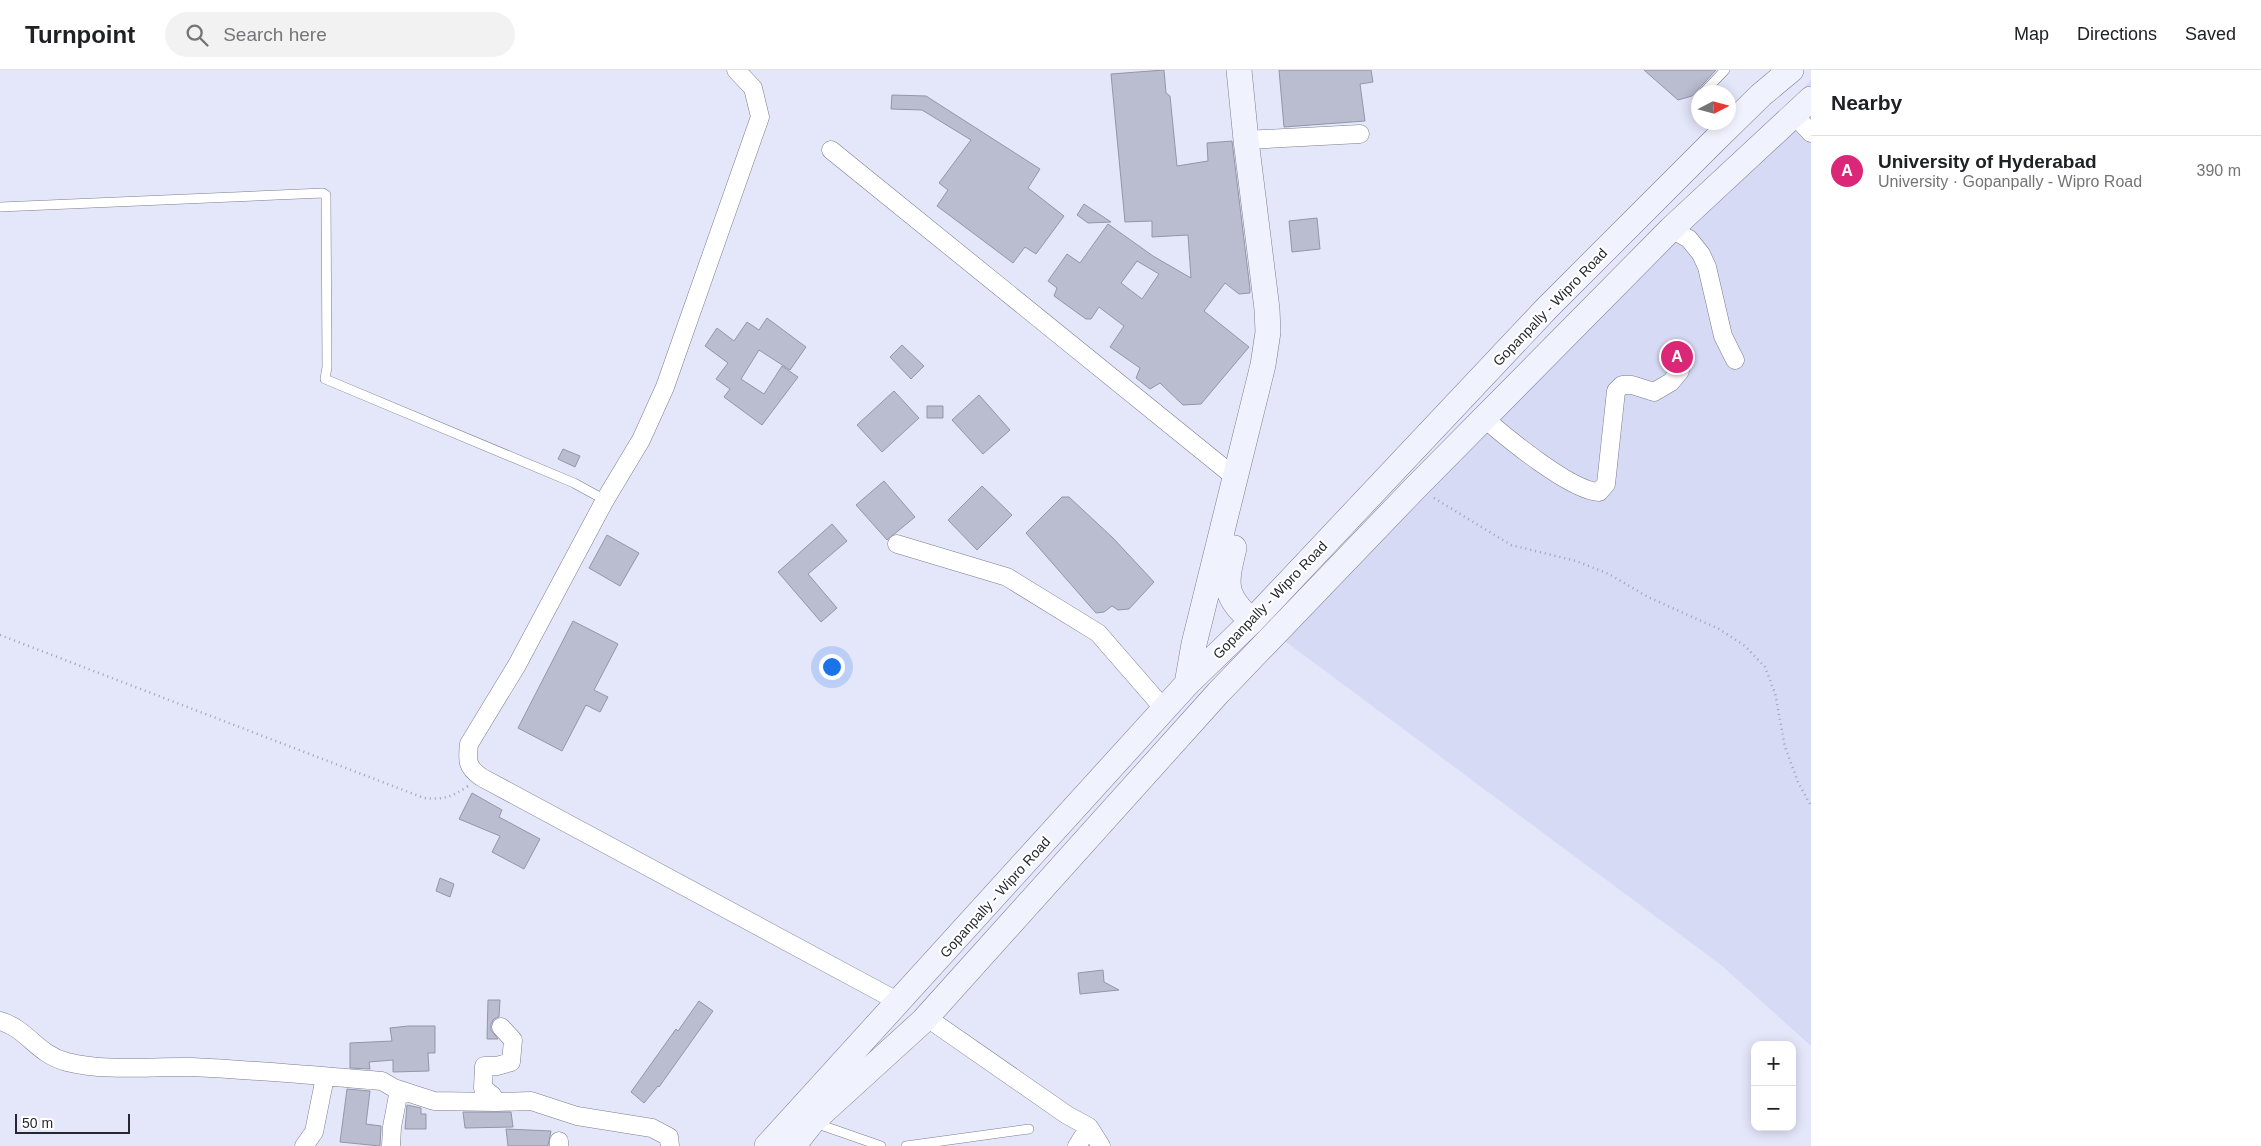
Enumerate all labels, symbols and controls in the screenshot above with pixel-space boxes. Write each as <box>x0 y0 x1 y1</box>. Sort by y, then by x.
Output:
search box <box>165 12 515 57</box>
text: Turnpoint <box>25 21 135 48</box>
icon: search <box>183 21 211 49</box>
text: Search here <box>223 24 327 45</box>
text: Map <box>2014 24 2049 44</box>
text: Directions <box>2077 24 2157 44</box>
text: Saved <box>2185 24 2236 44</box>
north arrow <box>1691 85 1736 130</box>
text: Nearby <box>1831 91 1902 114</box>
text: University of Hyderabad <box>1878 151 2097 172</box>
text: A <box>1841 162 1853 179</box>
text: 390 m <box>2197 162 2241 179</box>
text: University · Gopanpally - Wipro Road <box>1878 173 2142 190</box>
street label: Gopanpally - Wipro Road <box>1490 245 1610 369</box>
pin: A <box>1661 338 1693 376</box>
street label: Gopanpally - Wipro Road <box>1210 538 1330 662</box>
your location <box>819 654 845 680</box>
street label: Gopanpally - Wipro Road <box>936 833 1054 961</box>
map controls <box>1751 1041 1796 1131</box>
button: + <box>1751 1041 1796 1086</box>
button: − <box>1751 1086 1796 1131</box>
scale bar <box>15 1111 130 1134</box>
text: 50 m <box>22 1115 53 1131</box>

